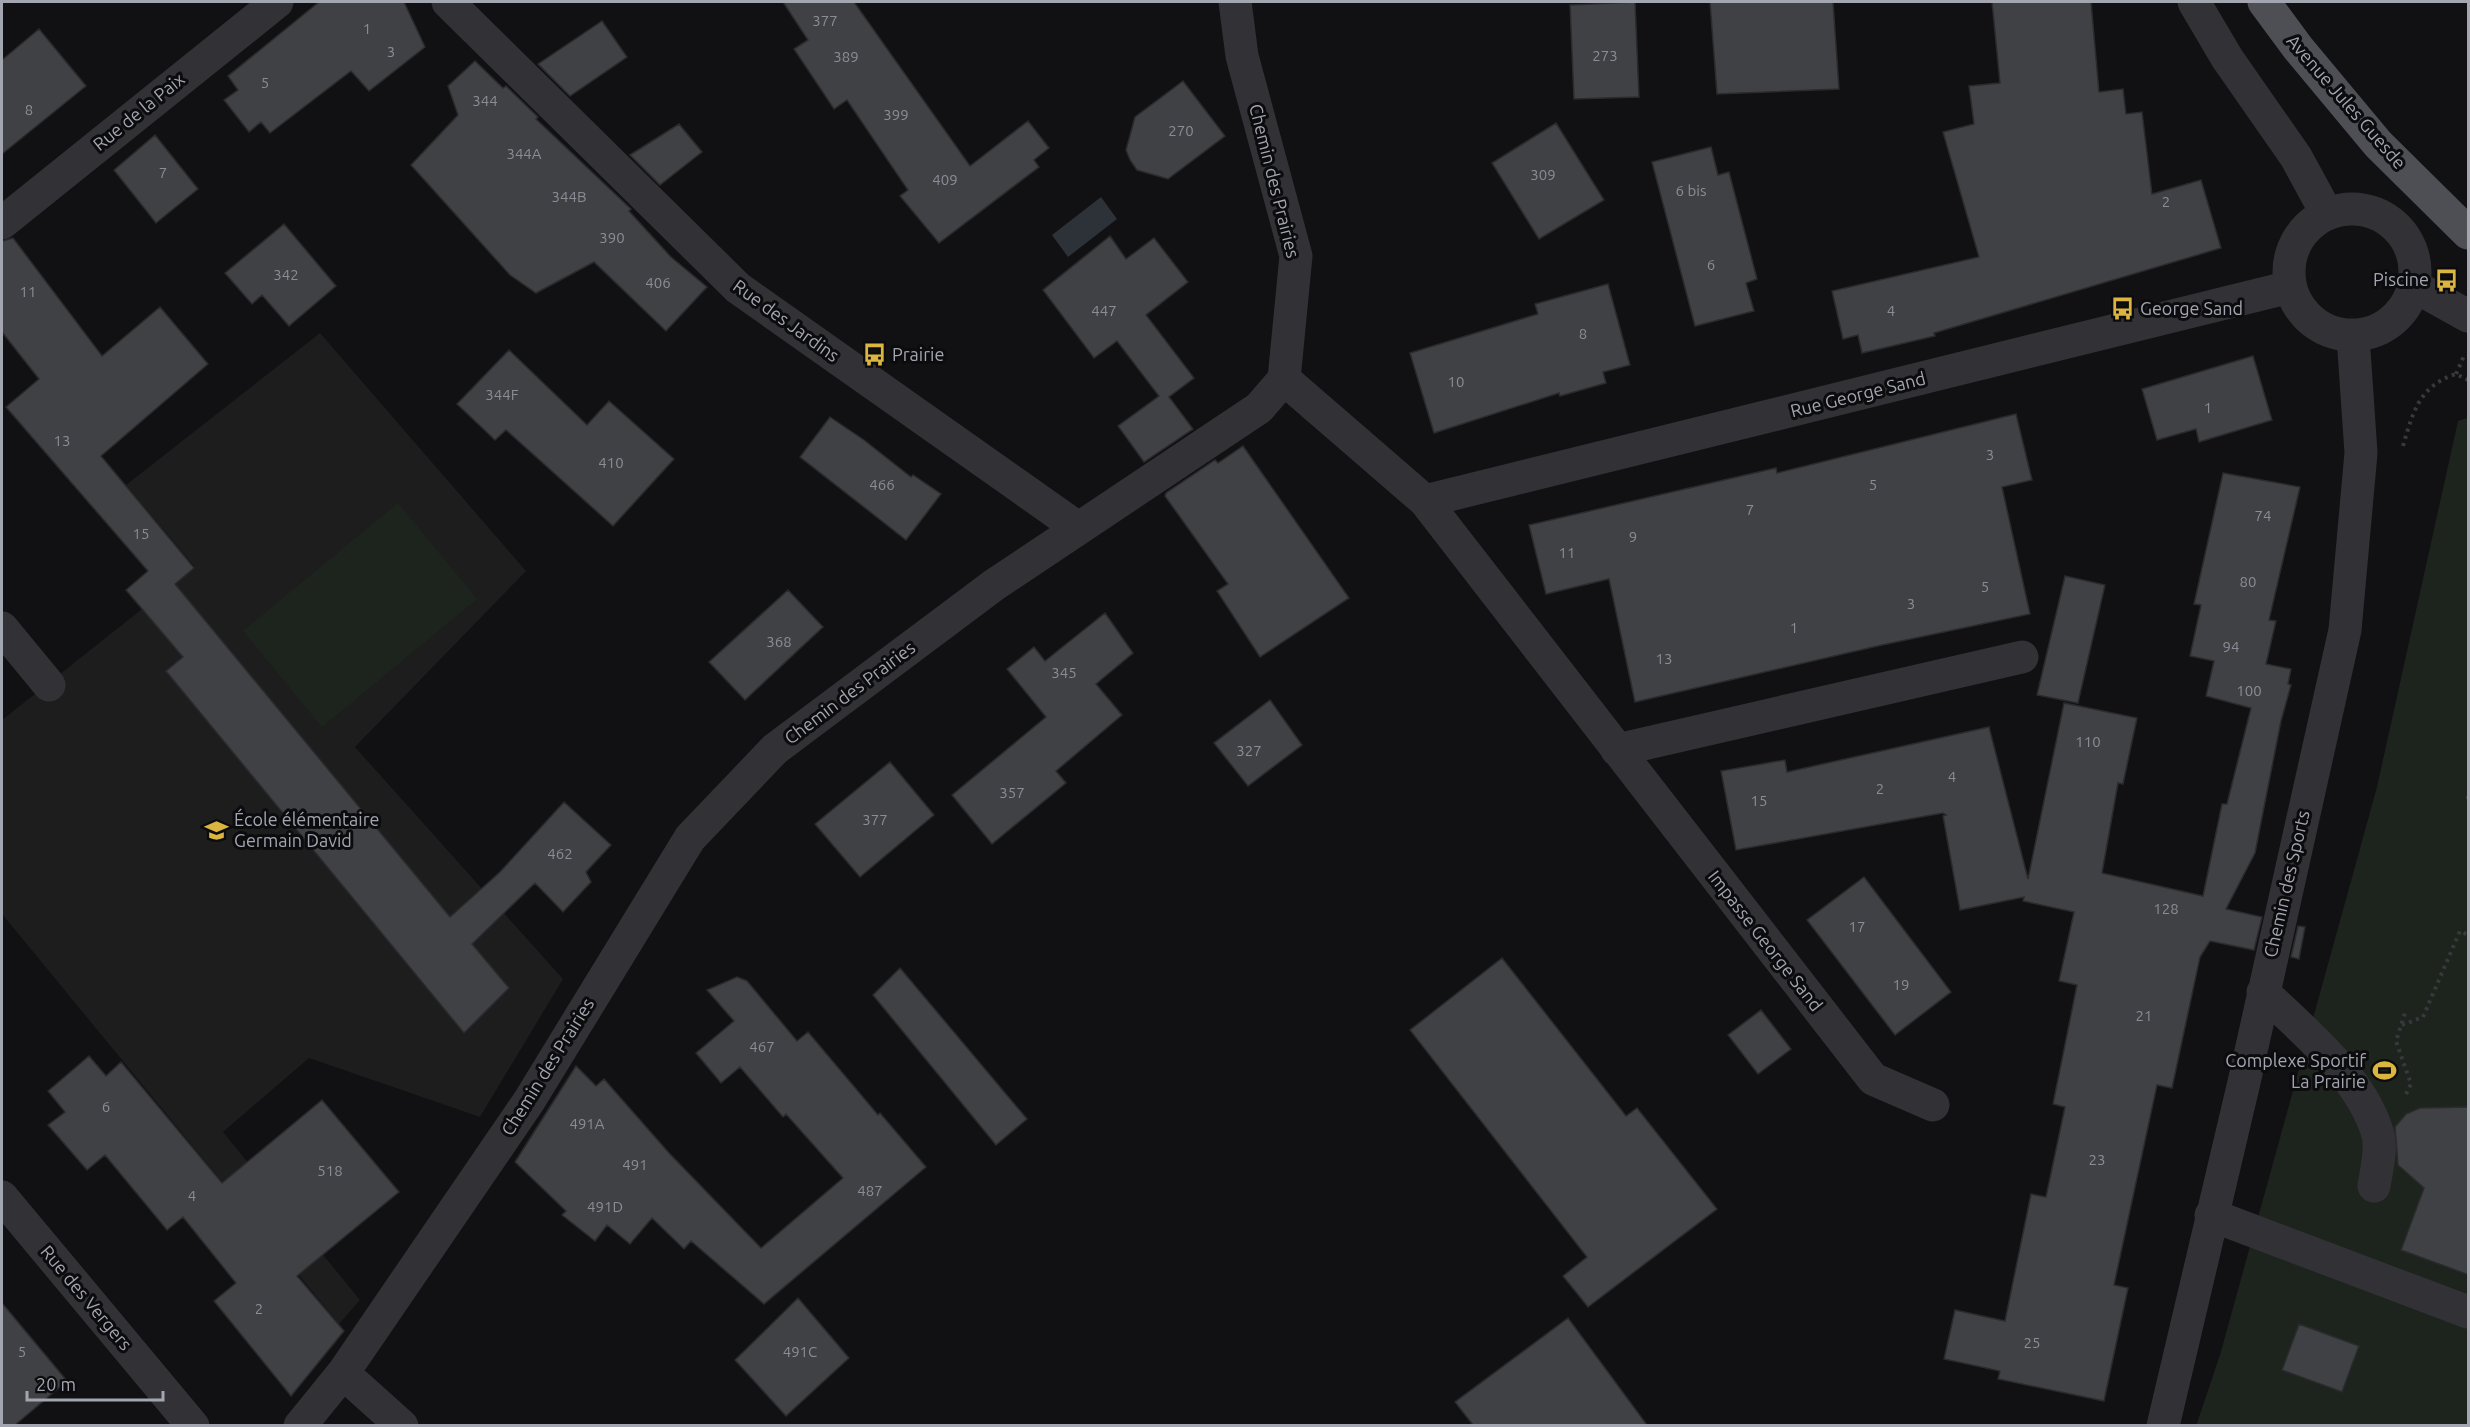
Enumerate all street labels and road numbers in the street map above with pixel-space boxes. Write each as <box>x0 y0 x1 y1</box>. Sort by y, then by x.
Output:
street label: Avenue Jules Guesde <box>2283 30 2410 172</box>
street label: Rue de la Paix <box>89 68 188 154</box>
street label: Chemin des Prairies <box>1246 102 1304 260</box>
street label: Rue des Jardins <box>730 275 844 365</box>
street label: Rue George Sand <box>1788 368 1927 421</box>
street label: Chemin des Prairies <box>780 637 919 748</box>
street label: Chemin des Sports <box>2259 808 2313 959</box>
street label: Impasse George Sand <box>1705 866 1827 1015</box>
street label: Chemin des Prairies <box>497 994 598 1139</box>
street label: Rue des Vergers <box>37 1241 136 1354</box>

